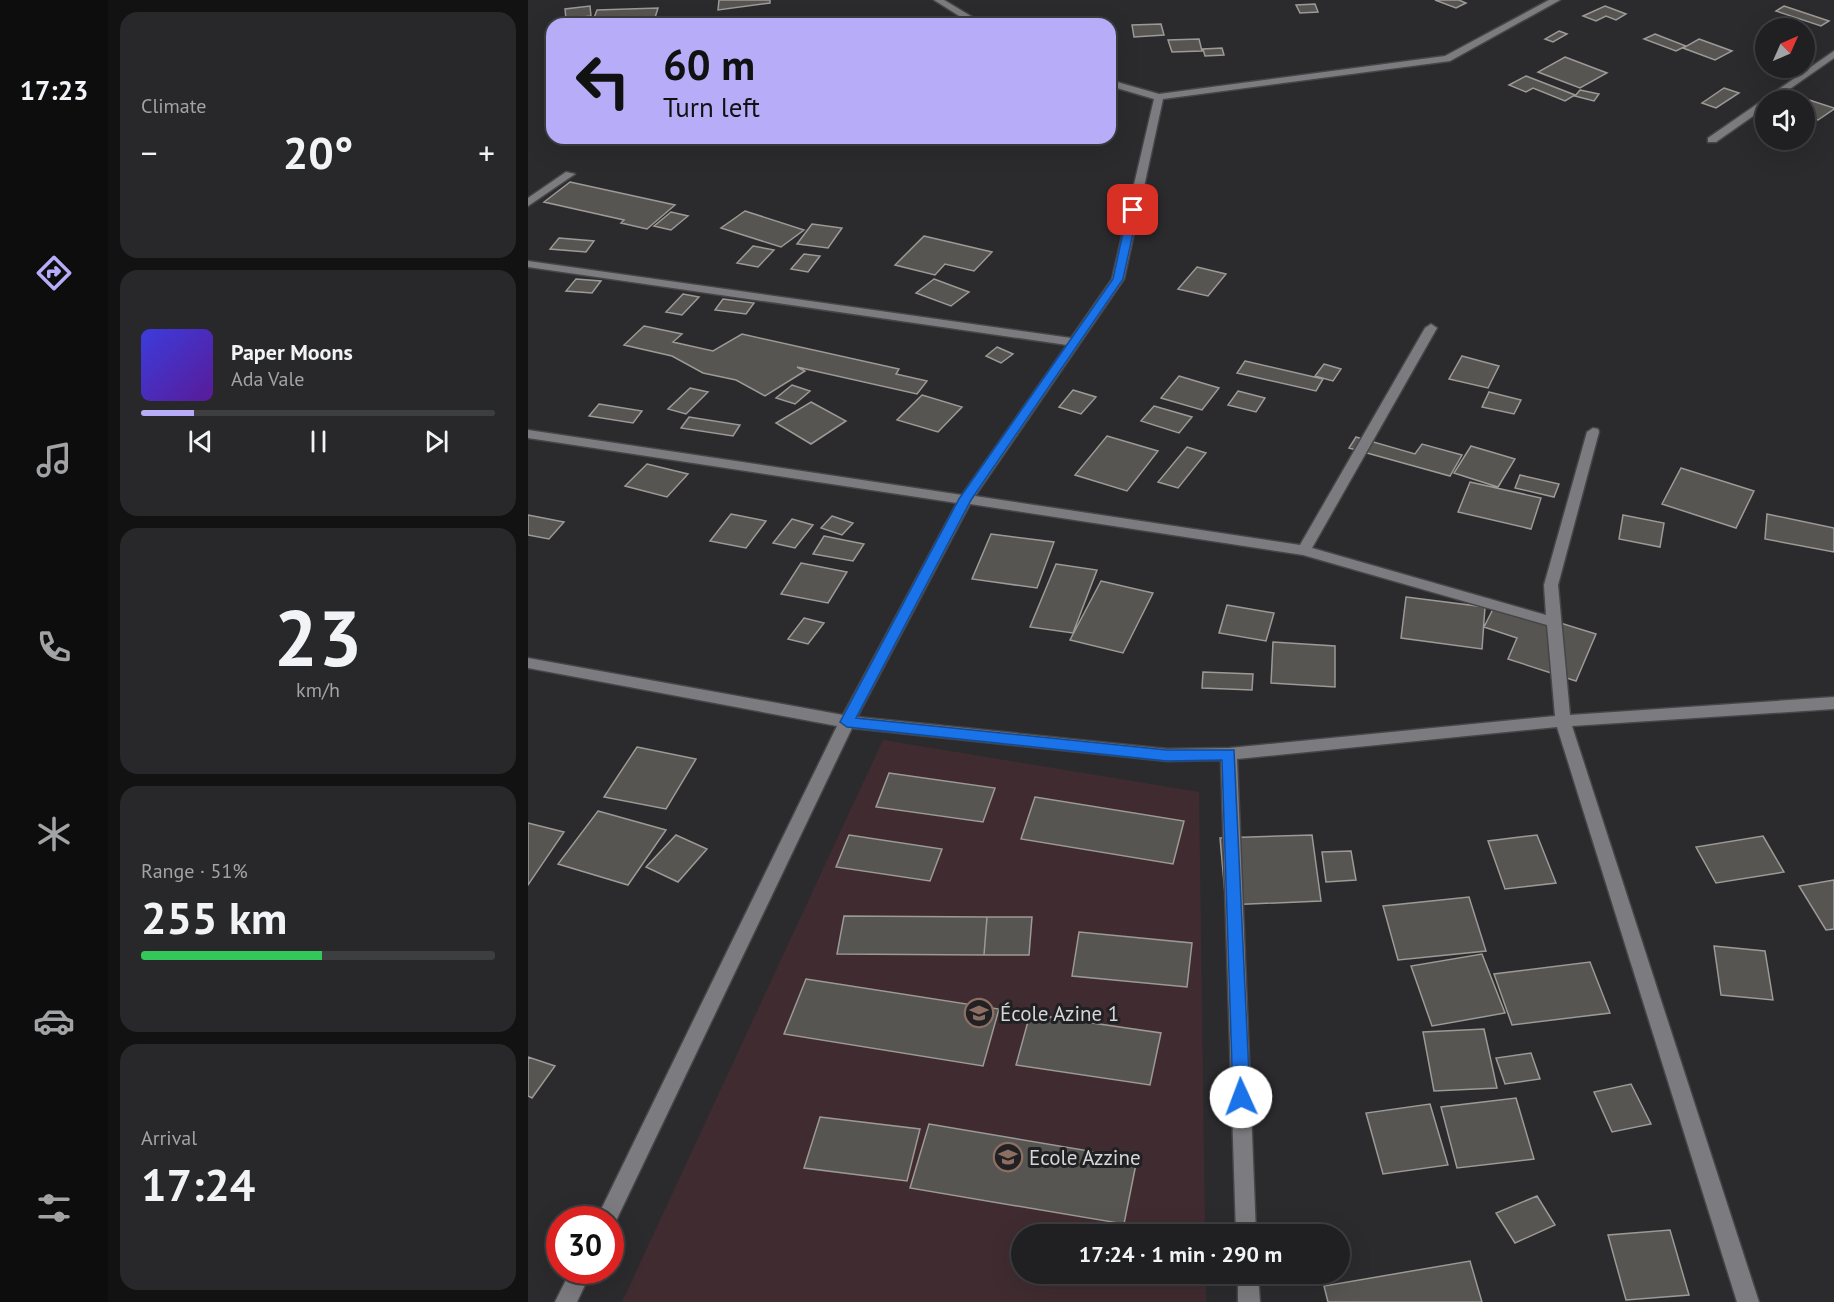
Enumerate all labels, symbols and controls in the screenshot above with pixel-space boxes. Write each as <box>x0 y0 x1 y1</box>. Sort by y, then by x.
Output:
north arrow <box>1755 18 1815 78</box>
map controls <box>1755 18 1815 150</box>
text: 60 m <box>663 37 755 92</box>
icon: left <box>564 42 642 120</box>
text: 17:23 <box>20 73 88 107</box>
text: Turn left <box>663 90 760 124</box>
button: sound <box>1755 90 1815 150</box>
text: Climate <box>141 93 207 119</box>
text: 20° <box>283 123 353 181</box>
text: − <box>141 131 158 174</box>
text: + <box>478 131 495 174</box>
pin <box>1107 184 1158 235</box>
icon: arrive <box>1116 193 1149 226</box>
icon: directions <box>33 252 75 294</box>
text: Paper Moons <box>231 338 353 366</box>
text: Ada Vale <box>231 366 304 392</box>
icon: previous <box>184 425 217 458</box>
icon: pause <box>302 425 335 458</box>
icon: next <box>420 425 453 458</box>
icon: music <box>33 439 75 481</box>
text: 23 <box>274 587 362 688</box>
icon: phone <box>33 626 75 668</box>
text: km/h <box>296 677 340 703</box>
icon: climate <box>33 813 75 855</box>
text: Range · 51% <box>141 858 248 884</box>
text: 255 km <box>141 888 287 946</box>
school or university icon: École Azine 1 <box>963 997 995 1029</box>
icon: car <box>33 1000 75 1042</box>
place label: École Azine 1 <box>1000 1000 1119 1027</box>
position arrow <box>1209 1065 1273 1129</box>
text: Arrival <box>141 1125 197 1151</box>
school or university icon: Ecole Azzine <box>992 1141 1024 1173</box>
place label: Ecole Azzine <box>1029 1144 1141 1171</box>
text: 17:24 <box>141 1155 255 1213</box>
icon: filters <box>33 1187 75 1229</box>
speed limit sign: 30 <box>546 1206 624 1284</box>
text: 17:24 · 1 min · 290 m <box>1079 1240 1282 1268</box>

